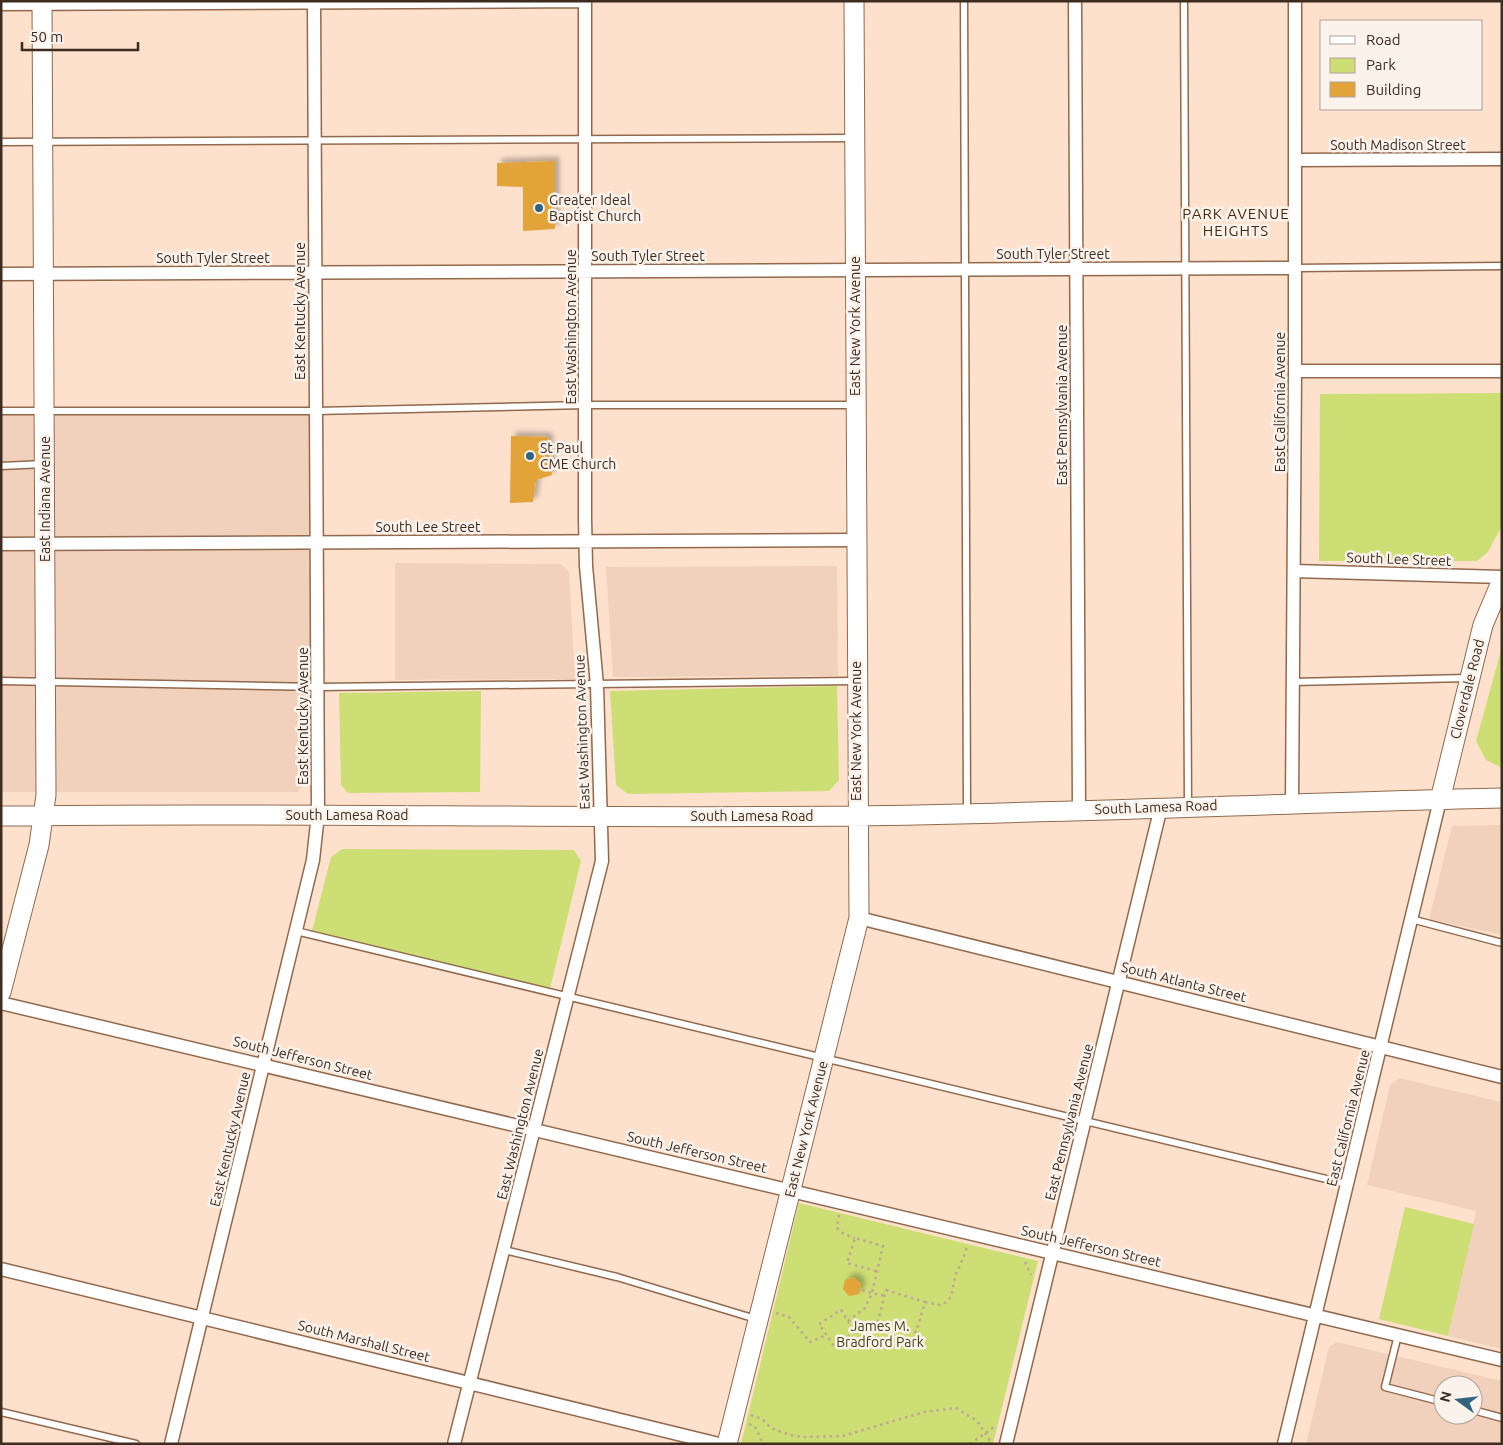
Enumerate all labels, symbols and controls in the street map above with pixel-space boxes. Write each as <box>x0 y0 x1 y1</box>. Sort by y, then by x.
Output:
scale bar <box>22 20 139 52</box>
legend <box>1320 20 1483 110</box>
text: 50 m <box>30 28 63 45</box>
text: Road <box>1366 31 1401 48</box>
text: Park <box>1366 56 1396 73</box>
text: Building <box>1366 81 1421 98</box>
street label: South Madison Street <box>1330 137 1466 153</box>
place label: Greater Ideal Baptist Church <box>549 192 641 224</box>
marker: Greater Ideal Baptist Church <box>533 202 545 214</box>
district label: PARK AVENUE HEIGHTS <box>1182 205 1290 239</box>
street label: East Kentucky Avenue <box>292 242 308 380</box>
street label: South Tyler Street <box>996 246 1110 262</box>
street label: South Tyler Street <box>591 248 705 264</box>
street label: East Washington Avenue <box>563 249 579 405</box>
street label: South Tyler Street <box>156 250 270 266</box>
street label: East New York Avenue <box>847 256 863 396</box>
street label: East Pennsylvania Avenue <box>1054 324 1070 486</box>
street label: East California Avenue <box>1272 332 1288 472</box>
street label: East Indiana Avenue <box>37 436 53 562</box>
place label: St Paul CME Church <box>540 440 616 472</box>
marker: St Paul CME Church <box>524 450 536 462</box>
street label: South Lee Street <box>375 519 481 535</box>
street label: South Lee Street <box>1346 549 1452 569</box>
street label: Cloverdale Road <box>1447 637 1487 741</box>
street label: East Kentucky Avenue <box>295 647 311 785</box>
street label: East Washington Avenue <box>571 654 593 810</box>
street label: East New York Avenue <box>848 661 864 801</box>
street label: South Lamesa Road <box>1094 797 1218 817</box>
street label: South Lamesa Road <box>285 807 409 823</box>
street label: South Lamesa Road <box>690 808 814 824</box>
street label: South Atlanta Street <box>1120 959 1249 1005</box>
street label: South Jefferson Street <box>232 1033 375 1083</box>
street label: East Pennsylvania Avenue <box>1042 1042 1096 1202</box>
street label: East Washington Avenue <box>493 1047 547 1201</box>
street label: East California Avenue <box>1323 1048 1373 1188</box>
street label: East New York Avenue <box>781 1059 831 1199</box>
street label: East Kentucky Avenue <box>207 1070 253 1208</box>
street label: South Jefferson Street <box>625 1128 769 1176</box>
street label: South Jefferson Street <box>1019 1222 1163 1270</box>
street label: South Marshall Street <box>296 1317 432 1365</box>
park label: James M. Bradford Park <box>836 1318 924 1350</box>
north arrow <box>1433 1375 1483 1425</box>
text: N <box>1436 1390 1455 1404</box>

